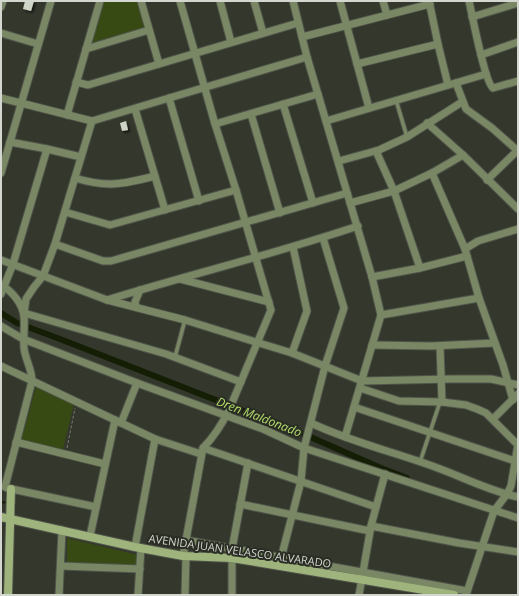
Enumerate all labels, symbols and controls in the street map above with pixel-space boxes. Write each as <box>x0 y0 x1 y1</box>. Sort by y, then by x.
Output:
water label: Dren Maldonado <box>214 393 304 441</box>
street label: AVENIDA JUAN VELASCO ALVARADO <box>148 530 332 571</box>

